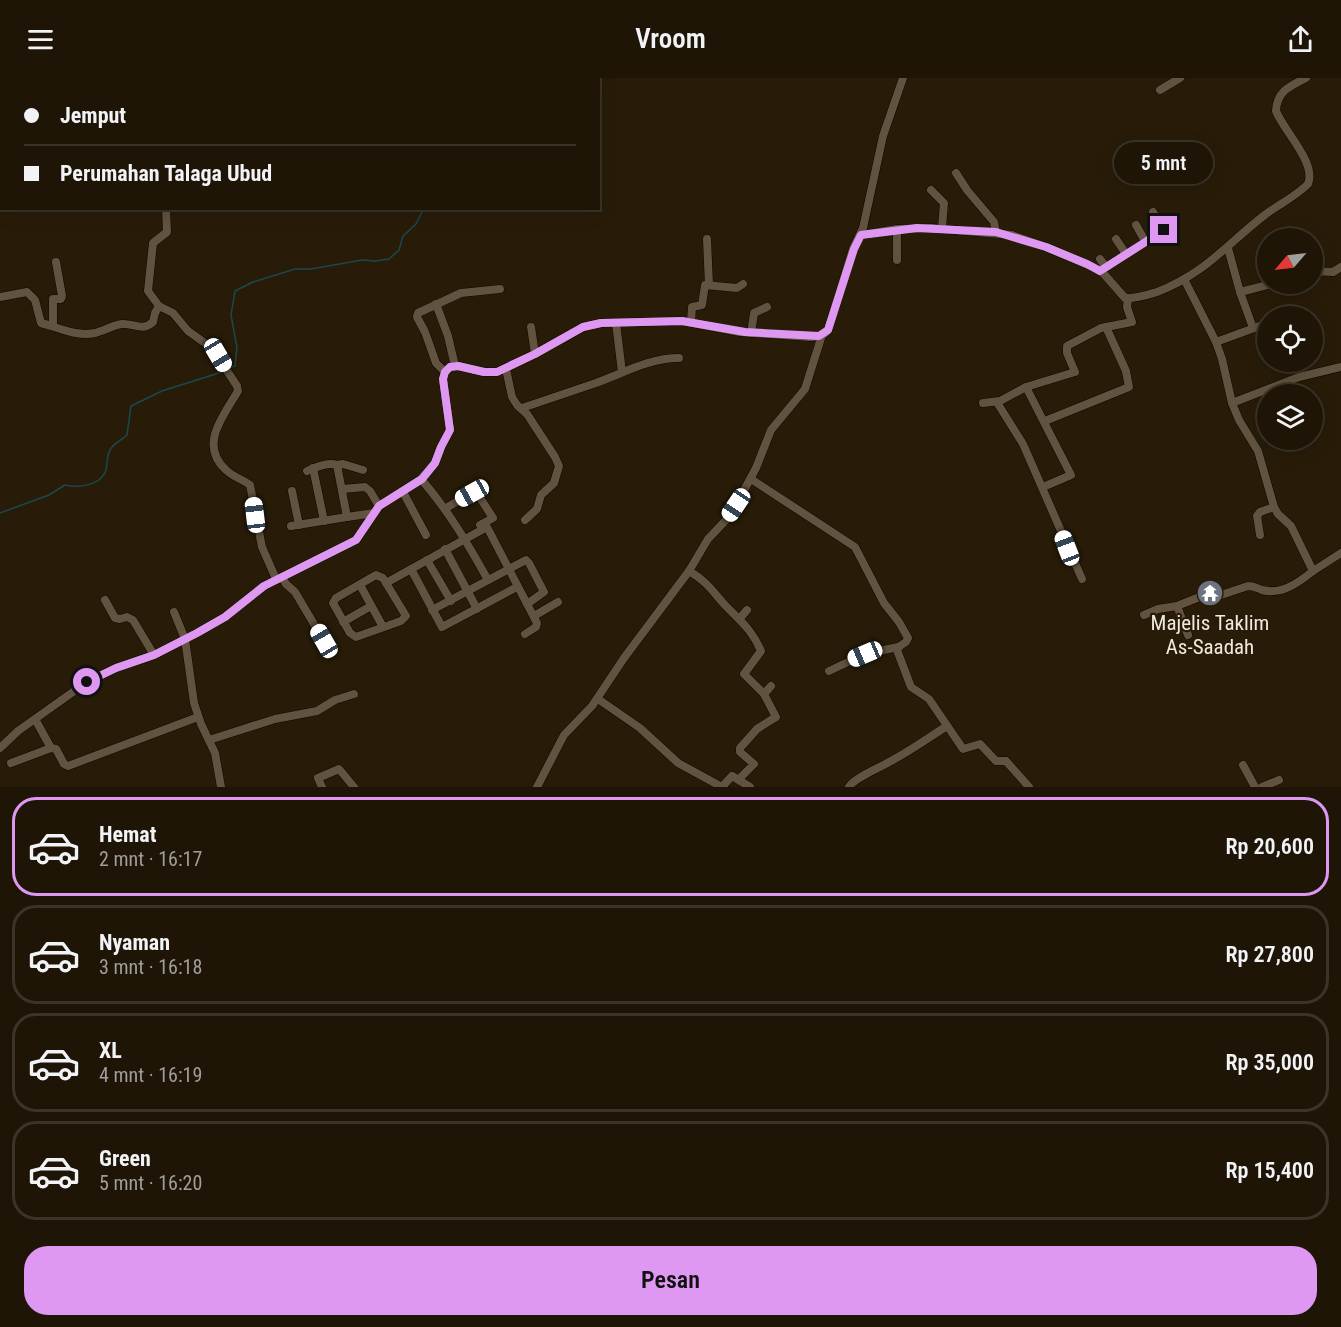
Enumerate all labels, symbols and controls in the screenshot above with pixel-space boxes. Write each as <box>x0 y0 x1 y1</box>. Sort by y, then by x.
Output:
icon: menu <box>24 23 57 56</box>
text: Vroom <box>635 23 706 55</box>
icon: share <box>1284 23 1317 56</box>
text: Jemput <box>60 103 126 128</box>
callout: 5 mnt <box>1114 143 1214 185</box>
text: 5 mnt <box>1141 151 1186 175</box>
text: Perumahan Talaga Ubud <box>60 161 272 186</box>
route end <box>1150 216 1177 243</box>
north arrow <box>1257 228 1323 294</box>
map controls <box>1257 228 1323 450</box>
button: locate <box>1257 306 1323 372</box>
car <box>201 335 235 375</box>
button: layers <box>1257 384 1323 450</box>
car <box>452 476 492 510</box>
car <box>718 485 754 525</box>
car <box>244 496 266 534</box>
car <box>1052 528 1082 568</box>
temple icon: Majelis Taklim As-Saadah <box>1195 578 1225 608</box>
place label: Majelis Taklim As-Saadah <box>1151 611 1269 659</box>
car <box>307 621 341 661</box>
car <box>845 639 885 669</box>
route start <box>73 668 100 695</box>
icon: car <box>27 820 81 874</box>
text: Hemat <box>99 822 156 847</box>
text: Rp 20,600 <box>1226 834 1314 859</box>
text: 2 mnt · 16:17 <box>99 847 202 871</box>
icon: car <box>27 928 81 982</box>
text: Nyaman <box>99 930 170 955</box>
text: Rp 27,800 <box>1226 942 1314 967</box>
text: 3 mnt · 16:18 <box>99 955 202 979</box>
icon: car <box>27 1036 81 1090</box>
text: XL <box>99 1038 122 1063</box>
text: Rp 35,000 <box>1226 1050 1314 1075</box>
text: 4 mnt · 16:19 <box>99 1063 202 1087</box>
icon: car <box>27 1144 81 1198</box>
text: Green <box>99 1146 151 1171</box>
text: Rp 15,400 <box>1226 1158 1314 1183</box>
text: 5 mnt · 16:20 <box>99 1171 202 1195</box>
button: Pesan <box>24 1246 1317 1315</box>

